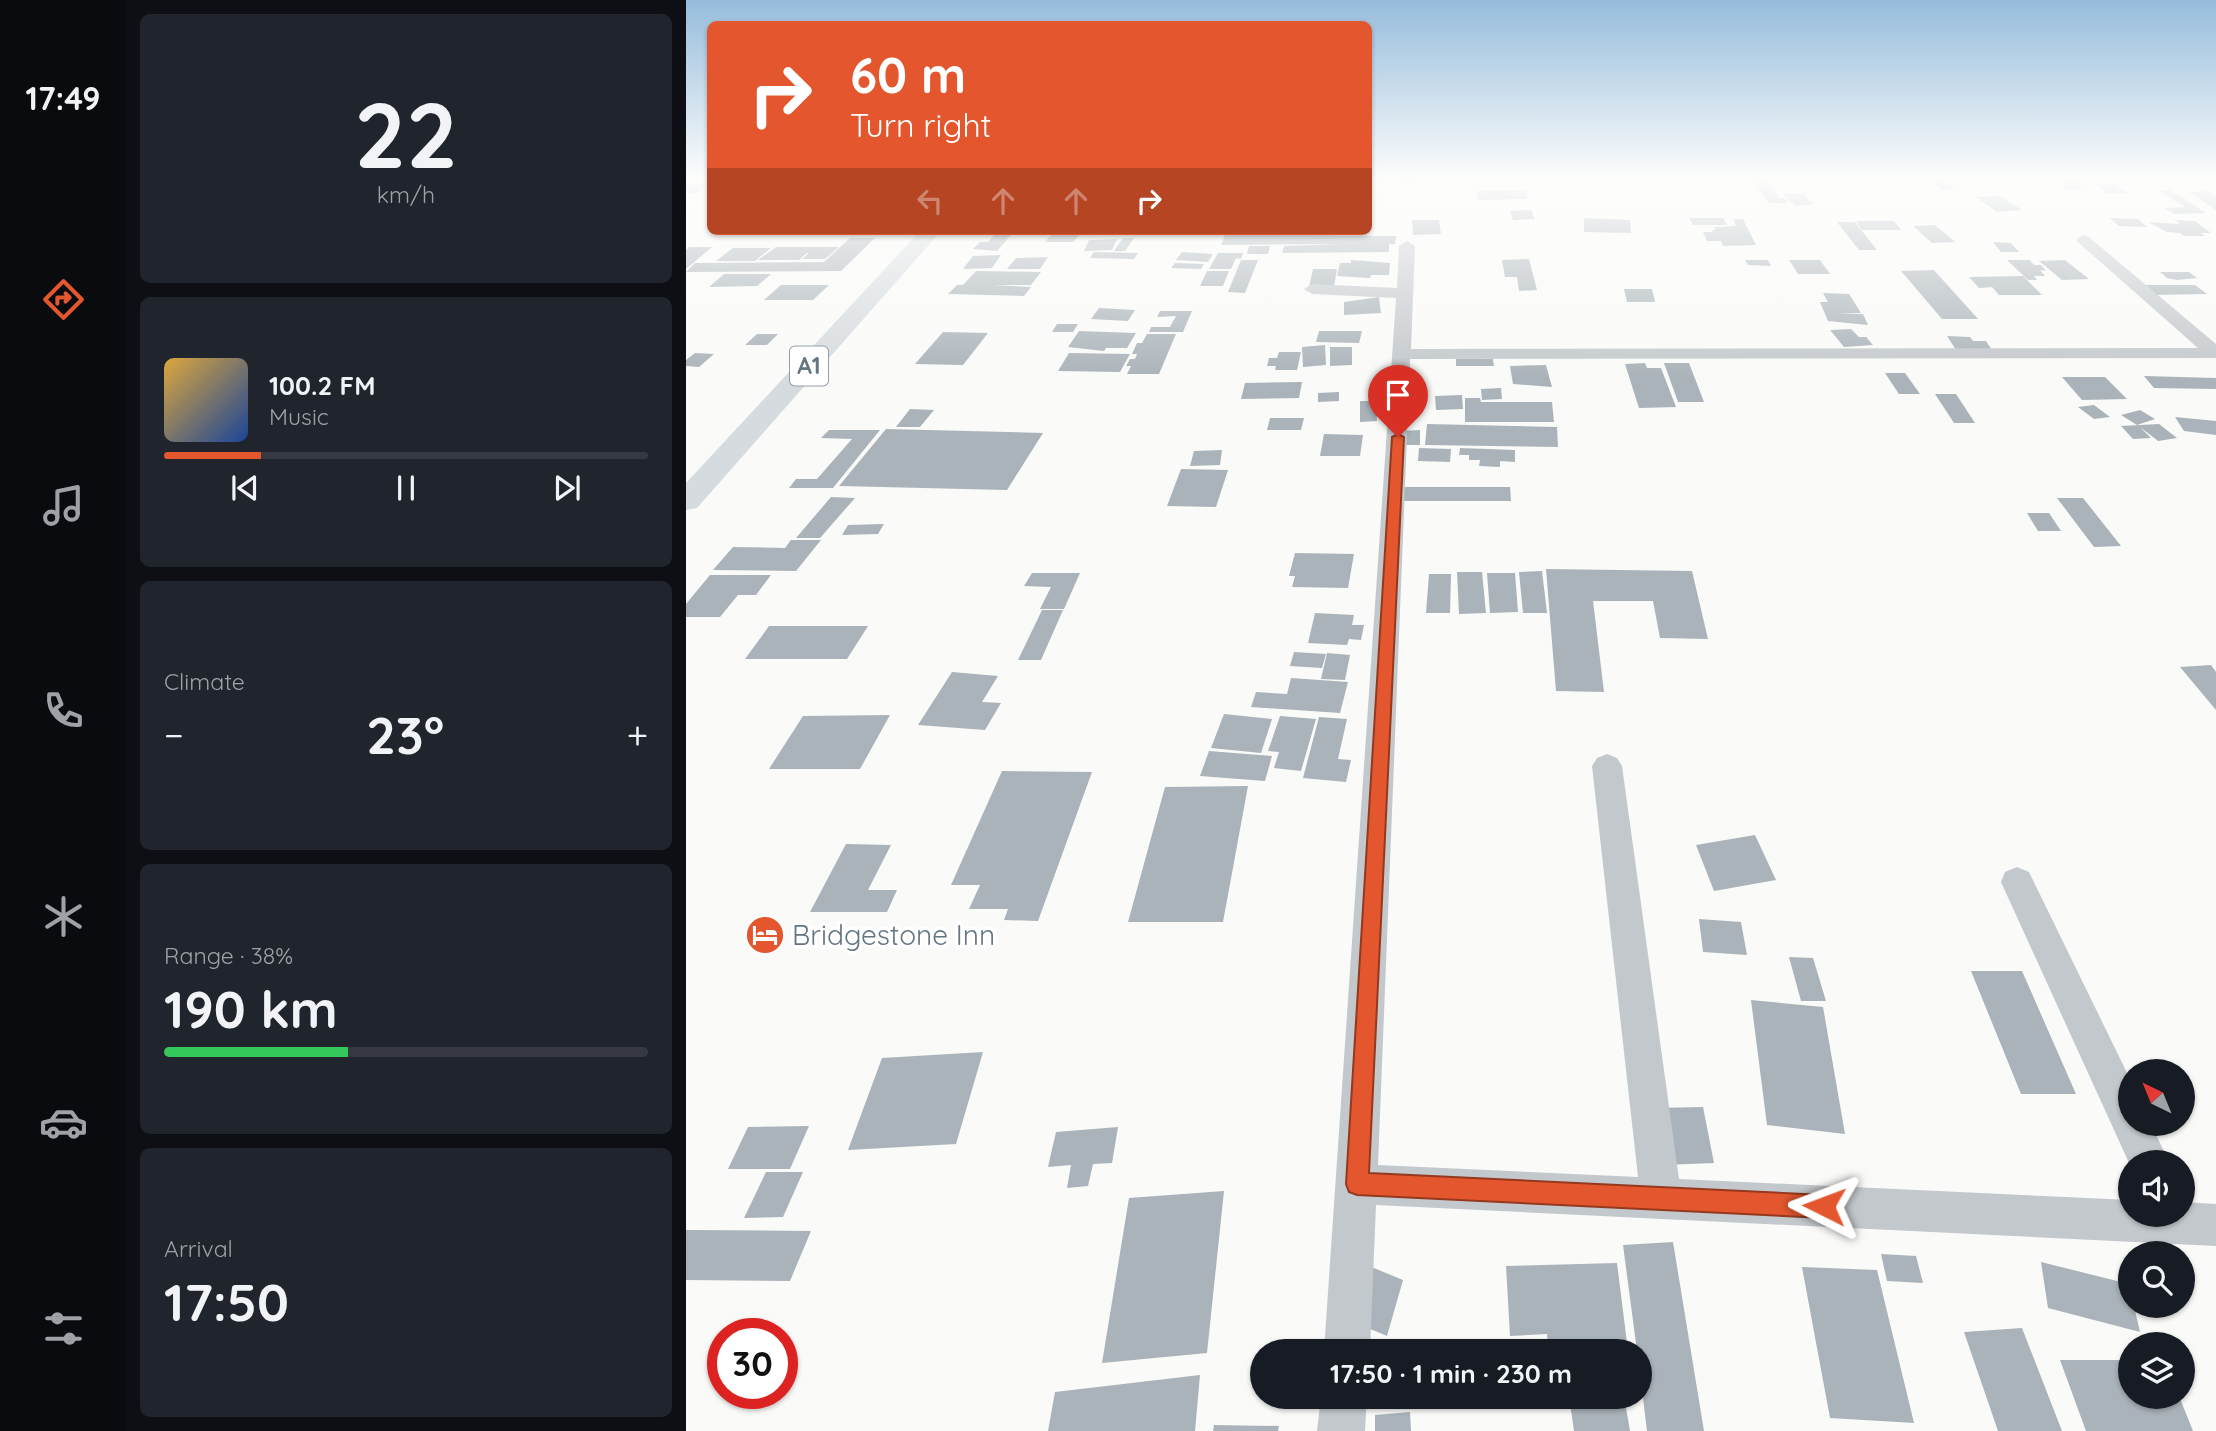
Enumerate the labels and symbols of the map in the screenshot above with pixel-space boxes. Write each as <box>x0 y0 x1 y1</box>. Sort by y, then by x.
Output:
road number: A1 <box>790 346 828 386</box>
pin <box>1368 365 1428 437</box>
hotel icon: Bridgestone Inn <box>744 914 786 956</box>
place label: Bridgestone Inn <box>792 917 995 952</box>
north arrow <box>2118 1059 2194 1136</box>
position arrow <box>1787 1169 1861 1243</box>
speed limit sign: 30 <box>707 1318 798 1409</box>

